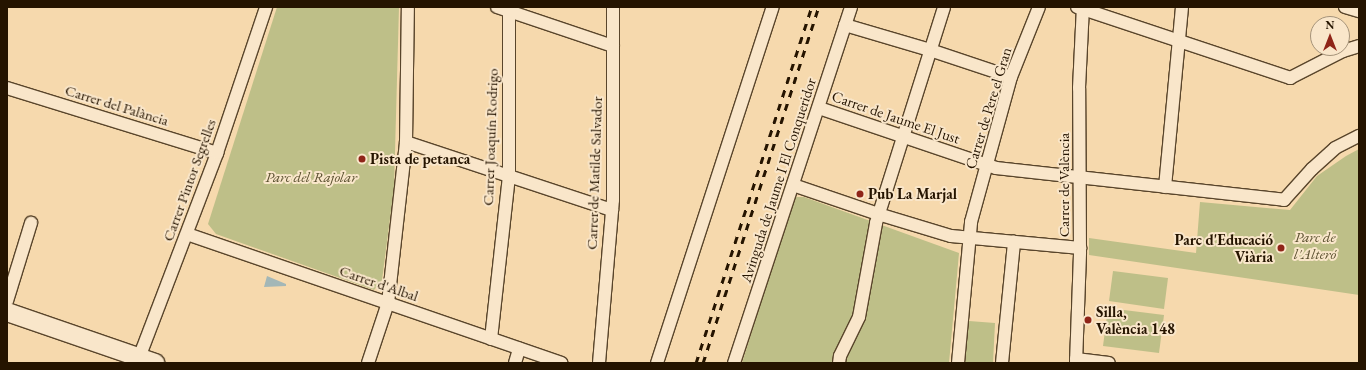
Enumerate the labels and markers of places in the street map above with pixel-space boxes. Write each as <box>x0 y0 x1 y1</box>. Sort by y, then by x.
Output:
place label: Pista de petanca <box>370 150 470 168</box>
marker: Pista de petanca <box>357 154 367 164</box>
place label: Pub La Marjal <box>868 185 957 203</box>
marker: Pub La Marjal <box>855 189 865 199</box>
place label: Parc d'Educació Viària <box>1174 230 1273 265</box>
marker: Parc d'Educació Viària <box>1276 243 1286 253</box>
place label: Silla, València 148 <box>1096 302 1175 337</box>
marker: Silla, València 148 <box>1083 315 1093 325</box>

